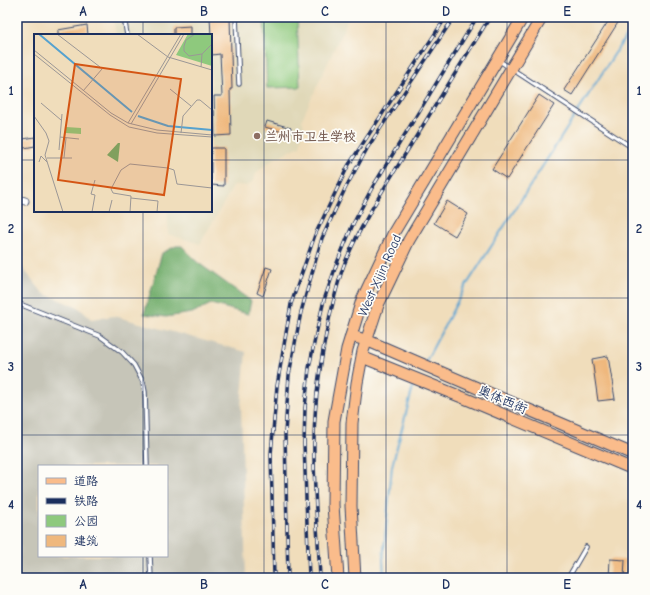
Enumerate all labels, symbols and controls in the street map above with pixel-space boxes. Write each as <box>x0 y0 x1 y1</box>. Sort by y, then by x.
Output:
text: A <box>79 4 87 19</box>
text: B <box>200 4 208 19</box>
text: C <box>321 4 329 19</box>
text: D <box>442 4 450 19</box>
text: E <box>563 4 571 19</box>
inset map <box>34 34 212 212</box>
text: 1 <box>8 83 14 98</box>
text: 1 <box>636 83 642 98</box>
place label: 兰州市卫生学校 <box>265 129 356 144</box>
marker: 兰州市卫生学校 <box>252 131 262 141</box>
text: 2 <box>8 221 14 236</box>
text: 2 <box>636 221 642 236</box>
street label: West Xijin Road <box>355 232 404 318</box>
text: 3 <box>8 359 14 374</box>
text: 3 <box>636 359 642 374</box>
street label: 奥体西街 <box>476 382 530 417</box>
legend <box>38 465 168 557</box>
text: 道路 <box>74 474 98 488</box>
text: 铁路 <box>74 494 98 508</box>
text: 4 <box>8 497 14 512</box>
text: 4 <box>636 497 642 512</box>
text: 公园 <box>74 514 98 528</box>
text: 建筑 <box>74 534 98 548</box>
text: A <box>79 577 87 592</box>
text: B <box>200 577 208 592</box>
text: C <box>321 577 329 592</box>
text: D <box>442 577 450 592</box>
text: E <box>563 577 571 592</box>

